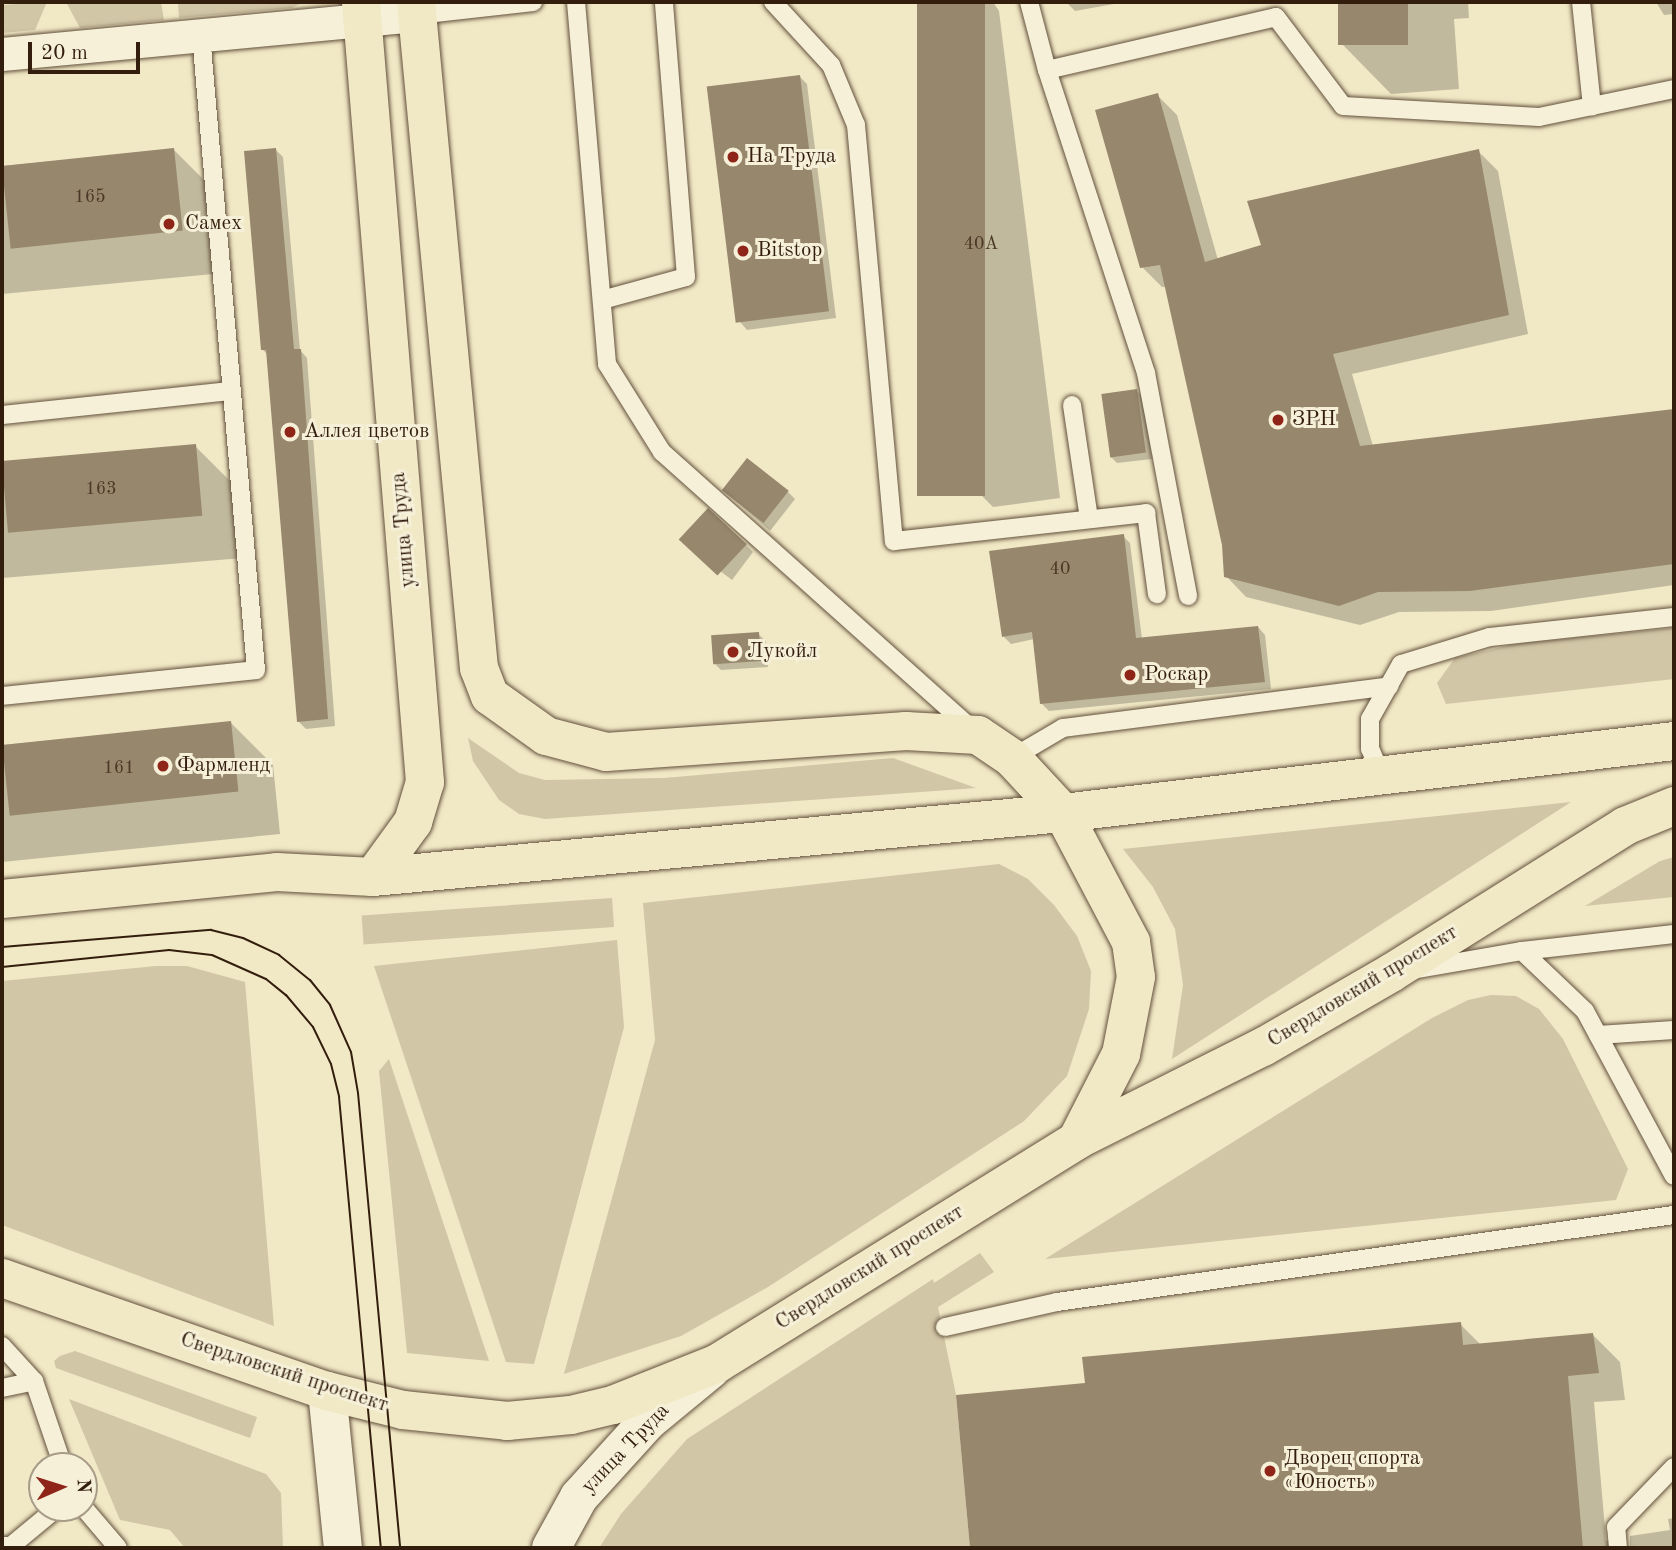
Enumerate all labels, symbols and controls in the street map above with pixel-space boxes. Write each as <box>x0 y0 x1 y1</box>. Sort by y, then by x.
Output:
scale bar <box>32 28 144 72</box>
text: 20 m <box>41 43 88 64</box>
place label: На Труда <box>747 144 836 170</box>
marker: На Труда <box>725 149 741 165</box>
house number: 165 <box>74 186 106 208</box>
place label: Самех <box>185 211 242 237</box>
marker: Самех <box>159 214 179 234</box>
house number: 40А <box>964 233 998 255</box>
place label: Bitstop <box>757 238 822 264</box>
marker: Bitstop <box>735 243 751 259</box>
place label: ЗРН <box>1292 407 1336 433</box>
marker: ЗРН <box>1270 412 1286 428</box>
place label: Аллея цветов <box>304 419 429 445</box>
marker: Аллея цветов <box>282 424 298 440</box>
street label: улица Труда <box>386 471 422 589</box>
house number: 163 <box>85 478 117 500</box>
house number: 40 <box>1050 558 1070 580</box>
place label: Лукойл <box>747 639 817 665</box>
marker: Лукойл <box>725 644 741 660</box>
place label: Роскар <box>1144 662 1208 688</box>
marker: Роскар <box>1122 667 1138 683</box>
place label: Фармленд <box>177 753 270 779</box>
house number: 161 <box>103 757 135 779</box>
marker: Фармленд <box>155 758 171 774</box>
street label: Свердловский проспект <box>1263 920 1463 1054</box>
street label: Свердловский проспект <box>771 1200 969 1336</box>
street label: Свердловский проспект <box>177 1327 391 1419</box>
street label: улица Труда <box>577 1399 675 1499</box>
place label: Дворец спорта «Юность» <box>1284 1446 1420 1496</box>
north arrow <box>28 1452 98 1522</box>
marker: Дворец спорта «Юность» <box>1262 1463 1278 1479</box>
text: N <box>73 1478 92 1494</box>

